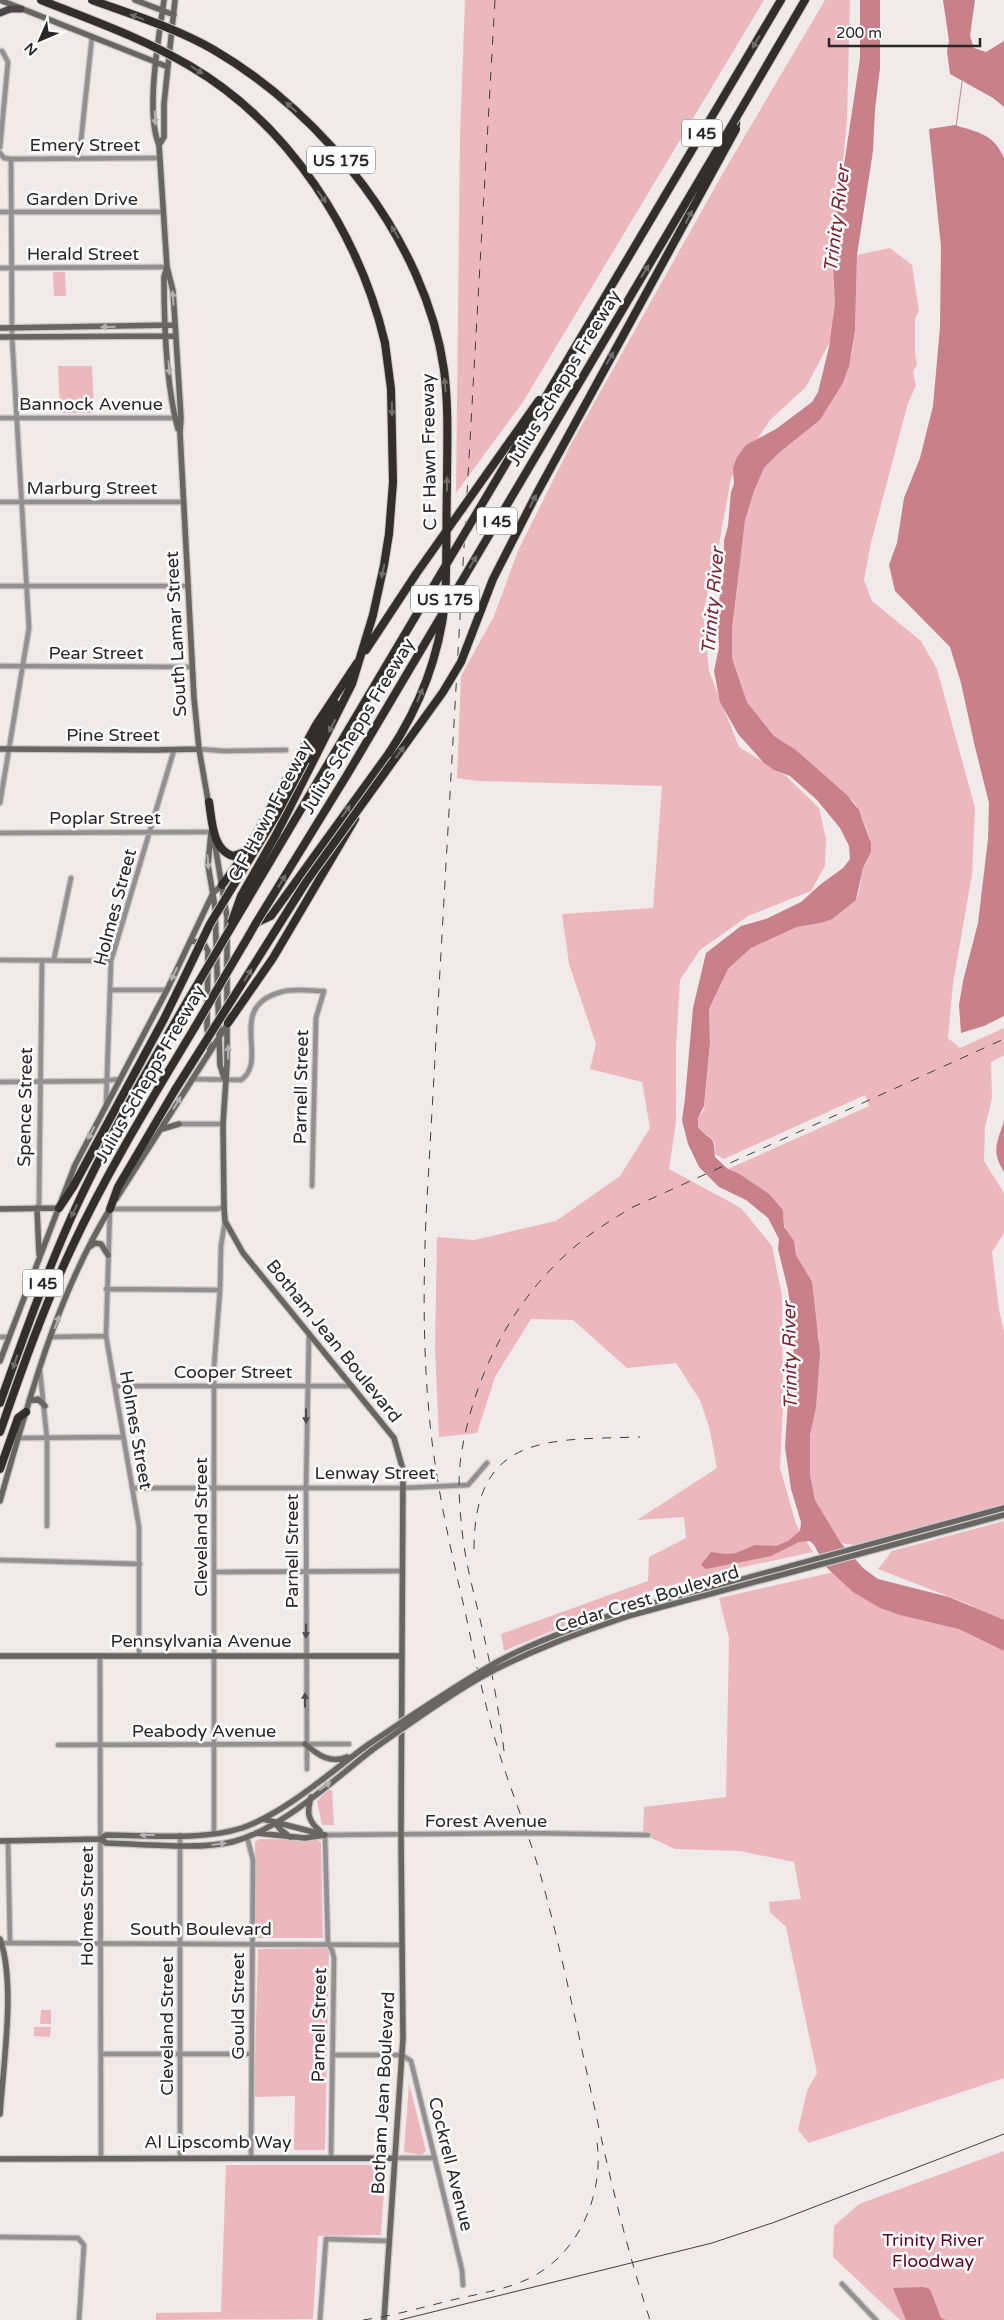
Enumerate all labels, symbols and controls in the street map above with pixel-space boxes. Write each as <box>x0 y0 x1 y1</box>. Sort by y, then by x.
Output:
one-way arrow <box>130 13 145 20</box>
north arrow <box>15 15 65 65</box>
scale bar <box>829 15 980 47</box>
text: 200 m <box>836 24 882 42</box>
one-way arrow <box>751 35 760 48</box>
text: N <box>21 39 41 59</box>
one-way arrow <box>190 66 204 75</box>
one-way arrow <box>285 101 297 113</box>
one-way arrow <box>151 111 159 127</box>
road number: I 45 <box>682 120 722 146</box>
street label: Emery Street <box>30 134 140 156</box>
road number: US 175 <box>307 146 375 174</box>
water label: Trinity River <box>820 162 855 274</box>
street label: Garden Drive <box>26 188 138 210</box>
one-way arrow <box>317 191 327 204</box>
one-way arrow <box>685 210 694 223</box>
one-way arrow <box>390 225 399 238</box>
street label: Herald Street <box>27 243 139 265</box>
one-way arrow <box>640 265 649 278</box>
street label: Julius Schepps Freeway <box>503 286 626 470</box>
one-way arrow <box>169 289 177 305</box>
one-way arrow <box>100 323 116 331</box>
one-way arrow <box>606 352 615 365</box>
one-way arrow <box>166 360 174 376</box>
street label: C F Hawn Freeway <box>417 373 441 531</box>
one-way arrow <box>441 377 449 393</box>
street label: Bannock Avenue <box>19 393 163 415</box>
one-way arrow <box>388 401 396 417</box>
one-way arrow <box>443 476 451 492</box>
street label: Marburg Street <box>27 477 158 499</box>
one-way arrow <box>529 494 537 508</box>
road number: I 45 <box>477 508 517 534</box>
water label: Trinity River <box>697 544 729 655</box>
street label: South Lamar Street <box>161 551 191 717</box>
one-way arrow <box>469 554 477 569</box>
one-way arrow <box>379 563 387 578</box>
road number: US 175 <box>411 586 479 612</box>
street label: Julius Schepps Freeway <box>297 634 420 818</box>
street label: Pear Street <box>48 642 144 664</box>
one-way arrow <box>417 688 425 702</box>
one-way arrow <box>328 719 336 733</box>
street label: Pine Street <box>66 724 160 746</box>
street label: C F Hawn Freeway <box>223 736 317 886</box>
one-way arrow <box>395 745 405 759</box>
one-way arrow <box>341 805 352 818</box>
street label: Poplar Street <box>49 807 161 829</box>
street label: Holmes Street <box>89 846 141 968</box>
one-way arrow <box>205 855 213 871</box>
one-way arrow <box>277 875 286 888</box>
one-way arrow <box>170 967 178 981</box>
one-way arrow <box>244 968 253 981</box>
street label: Julius Schepps Freeway <box>90 981 210 1167</box>
street label: Parnell Street <box>289 1029 313 1145</box>
one-way arrow <box>224 1043 232 1059</box>
street label: Spence Street <box>13 1047 37 1167</box>
one-way arrow <box>173 1097 182 1110</box>
one-way arrow <box>86 1127 95 1140</box>
one-way arrow <box>70 1204 78 1218</box>
street label: Botham Jean Boulevard <box>262 1255 406 1427</box>
road number: I 45 <box>23 1270 63 1296</box>
water label: Trinity River <box>778 1299 802 1410</box>
one-way arrow <box>53 1314 61 1329</box>
one-way arrow <box>10 1355 18 1370</box>
street label: Cooper Street <box>174 1361 292 1383</box>
street label: Holmes Street <box>115 1369 157 1491</box>
one-way arrow <box>302 1409 310 1425</box>
street label: Cleveland Street <box>190 1457 212 1597</box>
street label: Lenway Street <box>314 1462 436 1484</box>
street label: Parnell Street <box>281 1493 303 1608</box>
street label: Cedar Crest Boulevard <box>552 1561 742 1637</box>
one-way arrow <box>302 1624 310 1640</box>
street label: Pennsylvania Avenue <box>111 1630 291 1652</box>
one-way arrow <box>301 1692 309 1708</box>
street label: Peabody Avenue <box>132 1720 276 1742</box>
one-way arrow <box>318 1781 332 1791</box>
street label: Forest Avenue <box>425 1810 547 1832</box>
one-way arrow <box>139 1831 155 1839</box>
one-way arrow <box>211 1840 227 1848</box>
street label: Holmes Street <box>76 1846 98 1966</box>
street label: South Boulevard <box>130 1918 272 1940</box>
street label: Gould Street <box>227 1952 249 2060</box>
street label: Cleveland Street <box>156 1956 178 2096</box>
street label: Parnell Street <box>307 1967 331 2083</box>
street label: Botham Jean Boulevard <box>367 1991 399 2195</box>
street label: Cockrell Avenue <box>424 2095 478 2233</box>
street label: Al Lipscomb Way <box>144 2131 292 2153</box>
park label: Trinity River Floodway <box>882 2229 984 2272</box>

